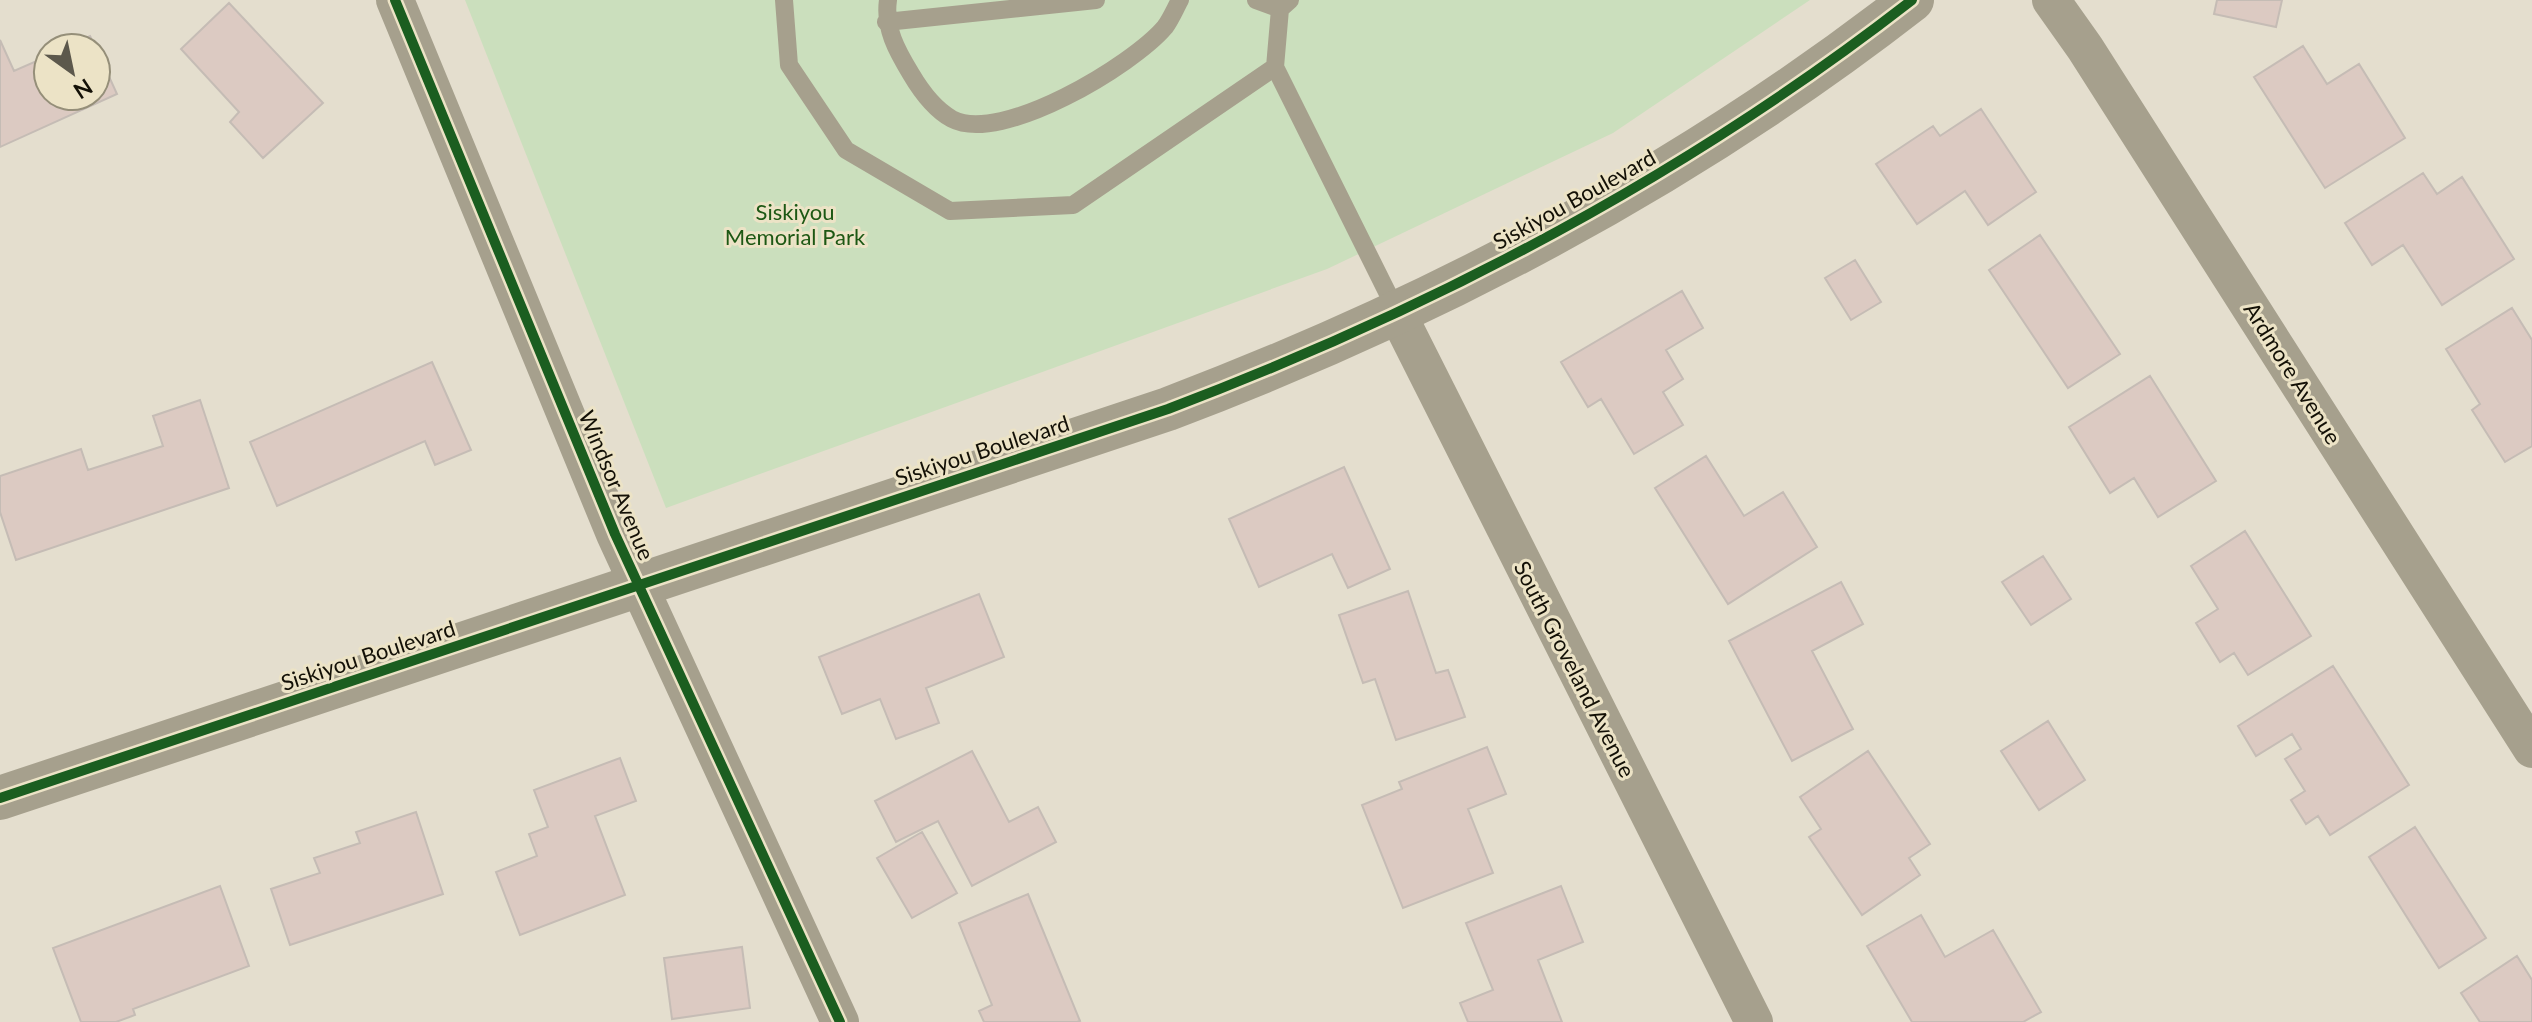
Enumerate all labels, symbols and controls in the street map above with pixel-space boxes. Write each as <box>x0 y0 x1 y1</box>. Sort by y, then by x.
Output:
north arrow <box>32 32 112 112</box>
text: N <box>69 73 98 105</box>
street label: Siskiyou Boulevard <box>1488 143 1660 255</box>
park label: Siskiyou Memorial Park <box>725 198 866 250</box>
street label: Ardmore Avenue <box>2239 297 2347 449</box>
street label: Windsor Avenue <box>573 406 661 564</box>
street label: Siskiyou Boulevard <box>891 409 1073 491</box>
street label: South Groveland Avenue <box>1509 556 1641 782</box>
street label: Siskiyou Boulevard <box>277 614 459 696</box>

